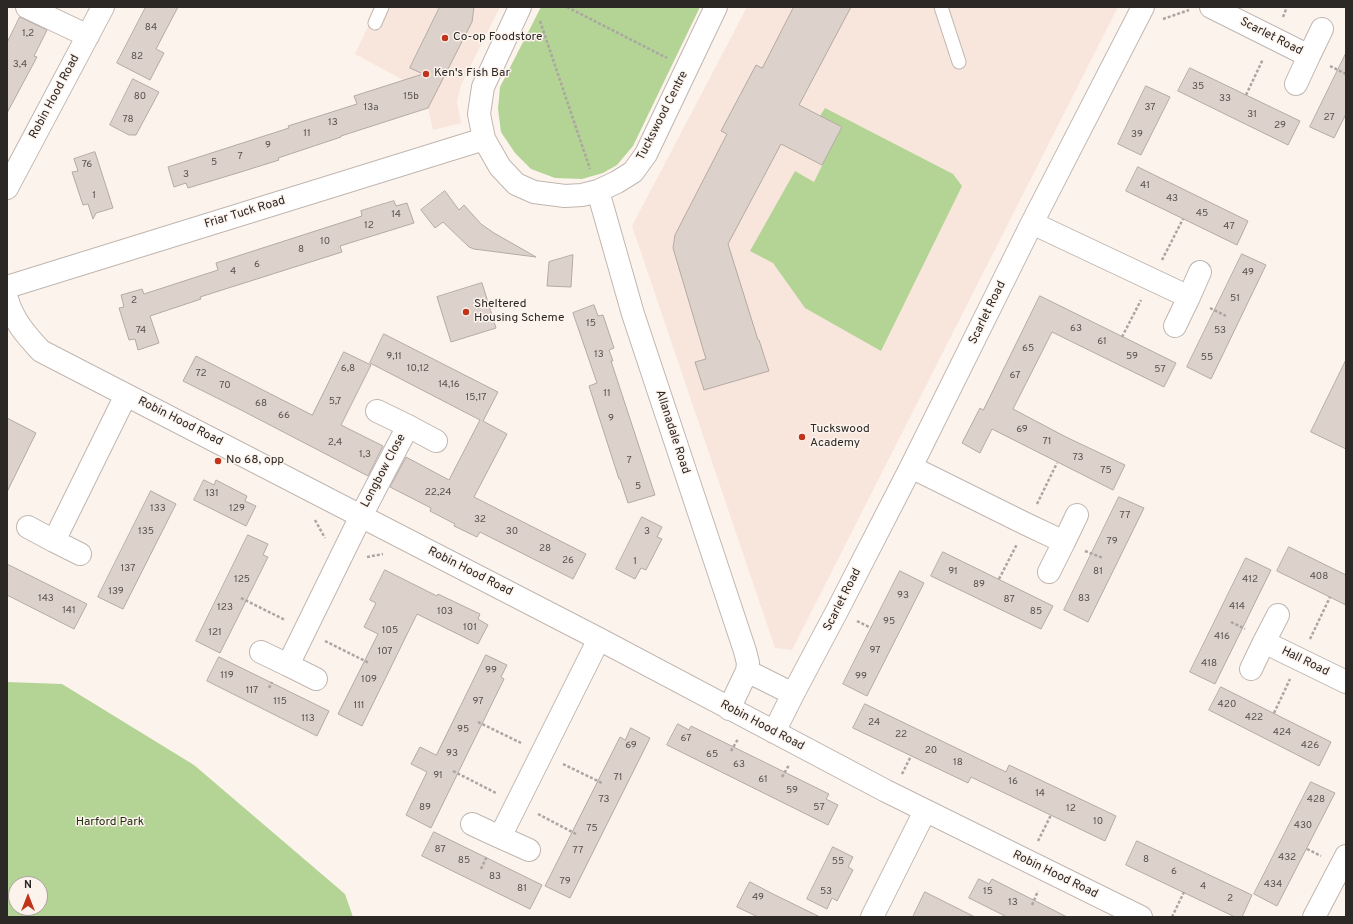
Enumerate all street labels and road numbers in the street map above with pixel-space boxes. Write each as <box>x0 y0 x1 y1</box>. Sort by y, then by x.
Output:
street label: Scarlet Road <box>1237 15 1305 59</box>
street label: Robin Hood Road <box>27 52 83 142</box>
street label: Tuckswood Centre <box>634 69 692 163</box>
street label: Friar Tuck Road <box>203 194 287 232</box>
street label: Scarlet Road <box>967 279 1009 347</box>
street label: Allanadale Road <box>652 388 692 476</box>
street label: Robin Hood Road <box>135 394 225 450</box>
street label: Longbow Close <box>359 432 409 510</box>
street label: Robin Hood Road <box>425 544 515 600</box>
street label: Scarlet Road <box>821 566 865 634</box>
street label: Hall Road <box>1279 644 1331 680</box>
street label: Robin Hood Road <box>717 698 807 754</box>
street label: Robin Hood Road <box>1010 848 1100 902</box>

